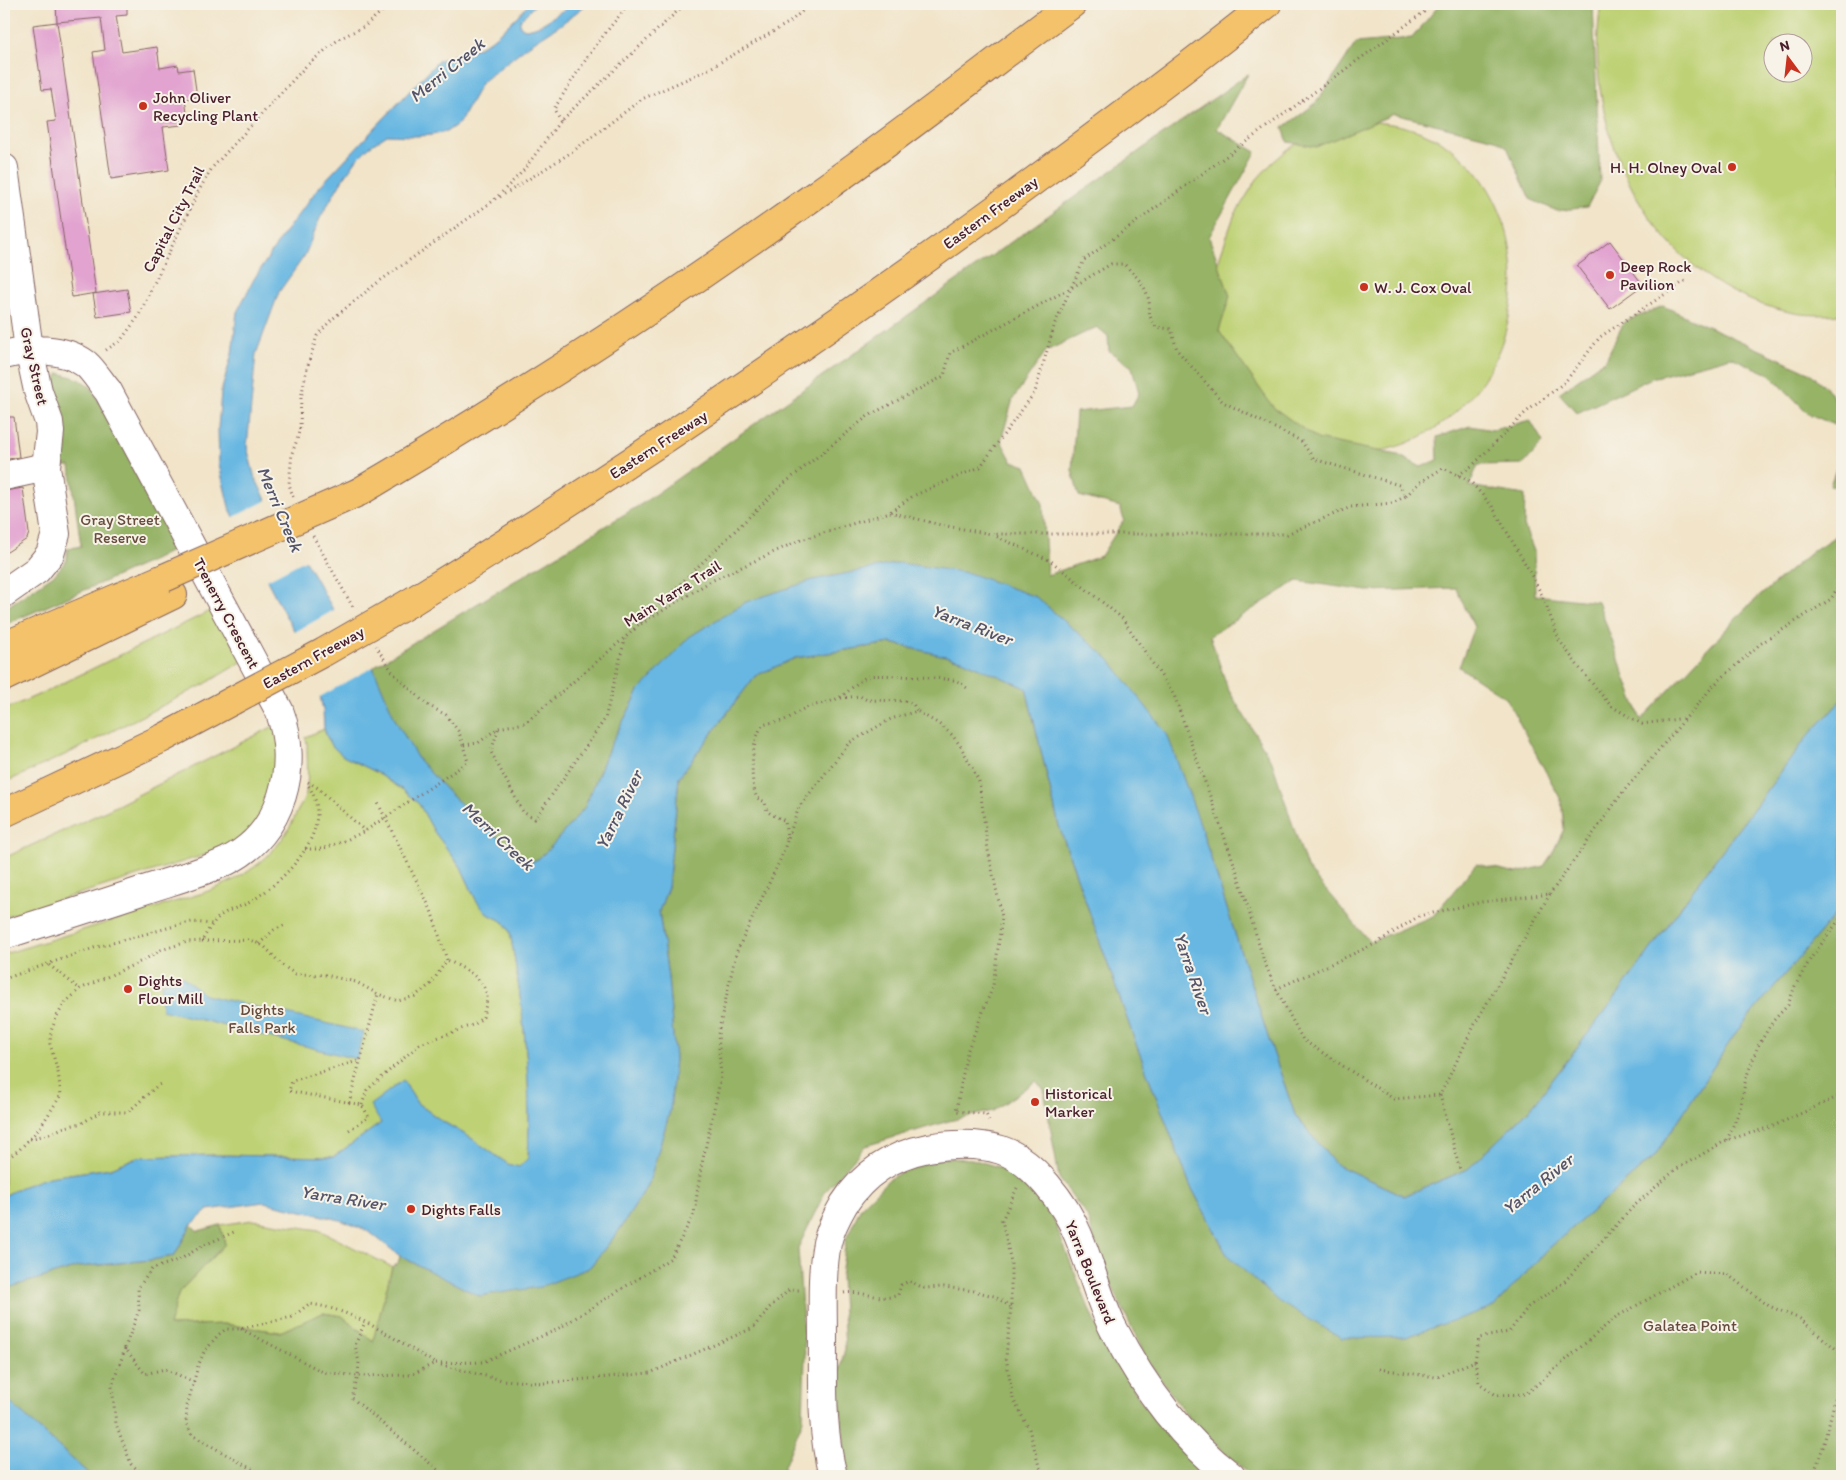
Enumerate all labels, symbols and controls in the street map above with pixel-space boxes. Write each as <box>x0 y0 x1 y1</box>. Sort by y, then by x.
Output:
water label: Merri Creek <box>405 32 490 107</box>
north arrow <box>1764 32 1814 82</box>
text: N <box>1778 36 1792 55</box>
place label: John Oliver Recycling Plant <box>153 88 258 125</box>
marker: John Oliver Recycling Plant <box>137 100 149 112</box>
place label: H. H. Olney Oval <box>1610 158 1722 177</box>
marker: H. H. Olney Oval <box>1726 161 1738 173</box>
street label: Capital City Trail <box>138 162 209 276</box>
street label: Eastern Freeway <box>939 171 1042 253</box>
place label: Deep Rock Pavilion <box>1620 257 1692 294</box>
marker: Deep Rock Pavilion <box>1604 269 1616 281</box>
place label: W. J. Cox Oval <box>1374 278 1472 297</box>
marker: W. J. Cox Oval <box>1358 281 1370 293</box>
street label: Gray Street <box>16 325 53 407</box>
street label: Eastern Freeway <box>606 405 711 483</box>
water label: Merri Creek <box>252 463 308 557</box>
park label: Gray Street Reserve <box>80 510 160 547</box>
street label: Trenerry Crescent <box>189 554 264 672</box>
street label: Main Yarra Trail <box>620 556 725 631</box>
water label: Yarra River <box>928 599 1017 651</box>
street label: Eastern Freeway <box>259 622 368 693</box>
water label: Yarra River <box>590 765 648 853</box>
water label: Merri Creek <box>457 797 540 876</box>
water label: Yarra River <box>1169 929 1218 1019</box>
place label: Dights Flour Mill <box>138 971 204 1008</box>
marker: Dights Flour Mill <box>122 983 134 995</box>
park label: Dights Falls Park <box>228 1000 296 1037</box>
place label: Historical Marker <box>1045 1084 1113 1121</box>
marker: Historical Marker <box>1029 1096 1041 1108</box>
water label: Yarra River <box>1498 1148 1579 1219</box>
water label: Yarra River <box>299 1180 389 1216</box>
place label: Dights Falls <box>421 1200 501 1219</box>
marker: Dights Falls <box>405 1203 417 1215</box>
street label: Yarra Boulevard <box>1061 1218 1120 1327</box>
park label: Galatea Point <box>1643 1316 1737 1335</box>

